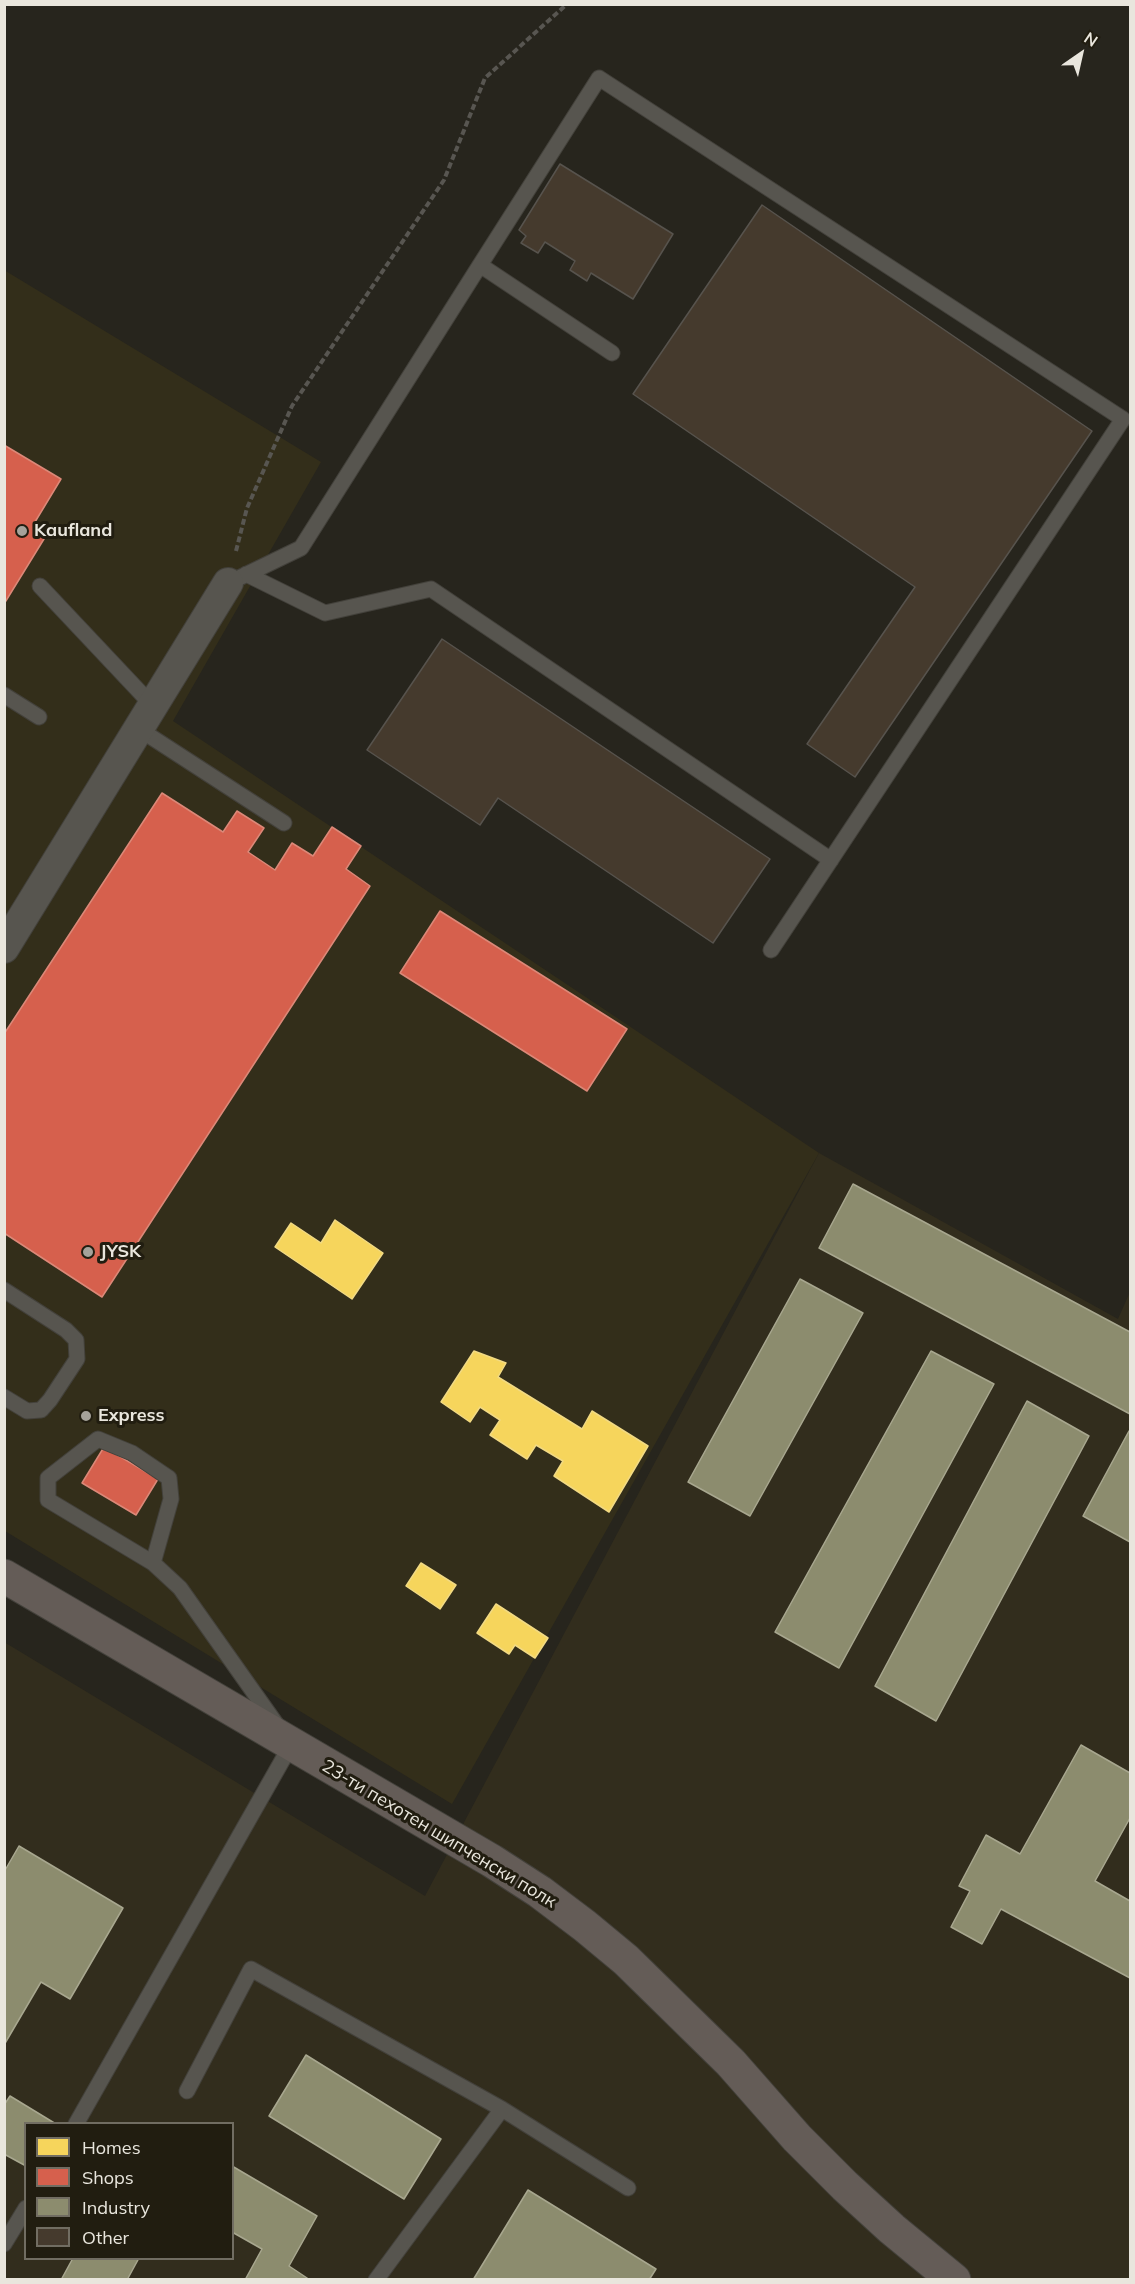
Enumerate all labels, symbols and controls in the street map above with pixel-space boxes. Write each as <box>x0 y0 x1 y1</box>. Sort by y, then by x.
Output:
north arrow <box>1051 24 1111 84</box>
text: N <box>1080 27 1102 51</box>
place label: Kaufland <box>34 520 112 542</box>
marker: Kaufland <box>15 524 29 538</box>
place label: JYSK <box>100 1241 141 1263</box>
marker: JYSK <box>81 1245 95 1259</box>
place label: Express <box>98 1405 165 1427</box>
marker: Express <box>79 1409 93 1423</box>
street label: 23-ти пехотен шипченски полк <box>318 1755 560 1913</box>
legend <box>24 2122 234 2260</box>
text: Homes <box>82 2136 141 2159</box>
text: Shops <box>82 2166 134 2189</box>
text: Industry <box>82 2196 150 2219</box>
text: Other <box>82 2226 129 2249</box>

